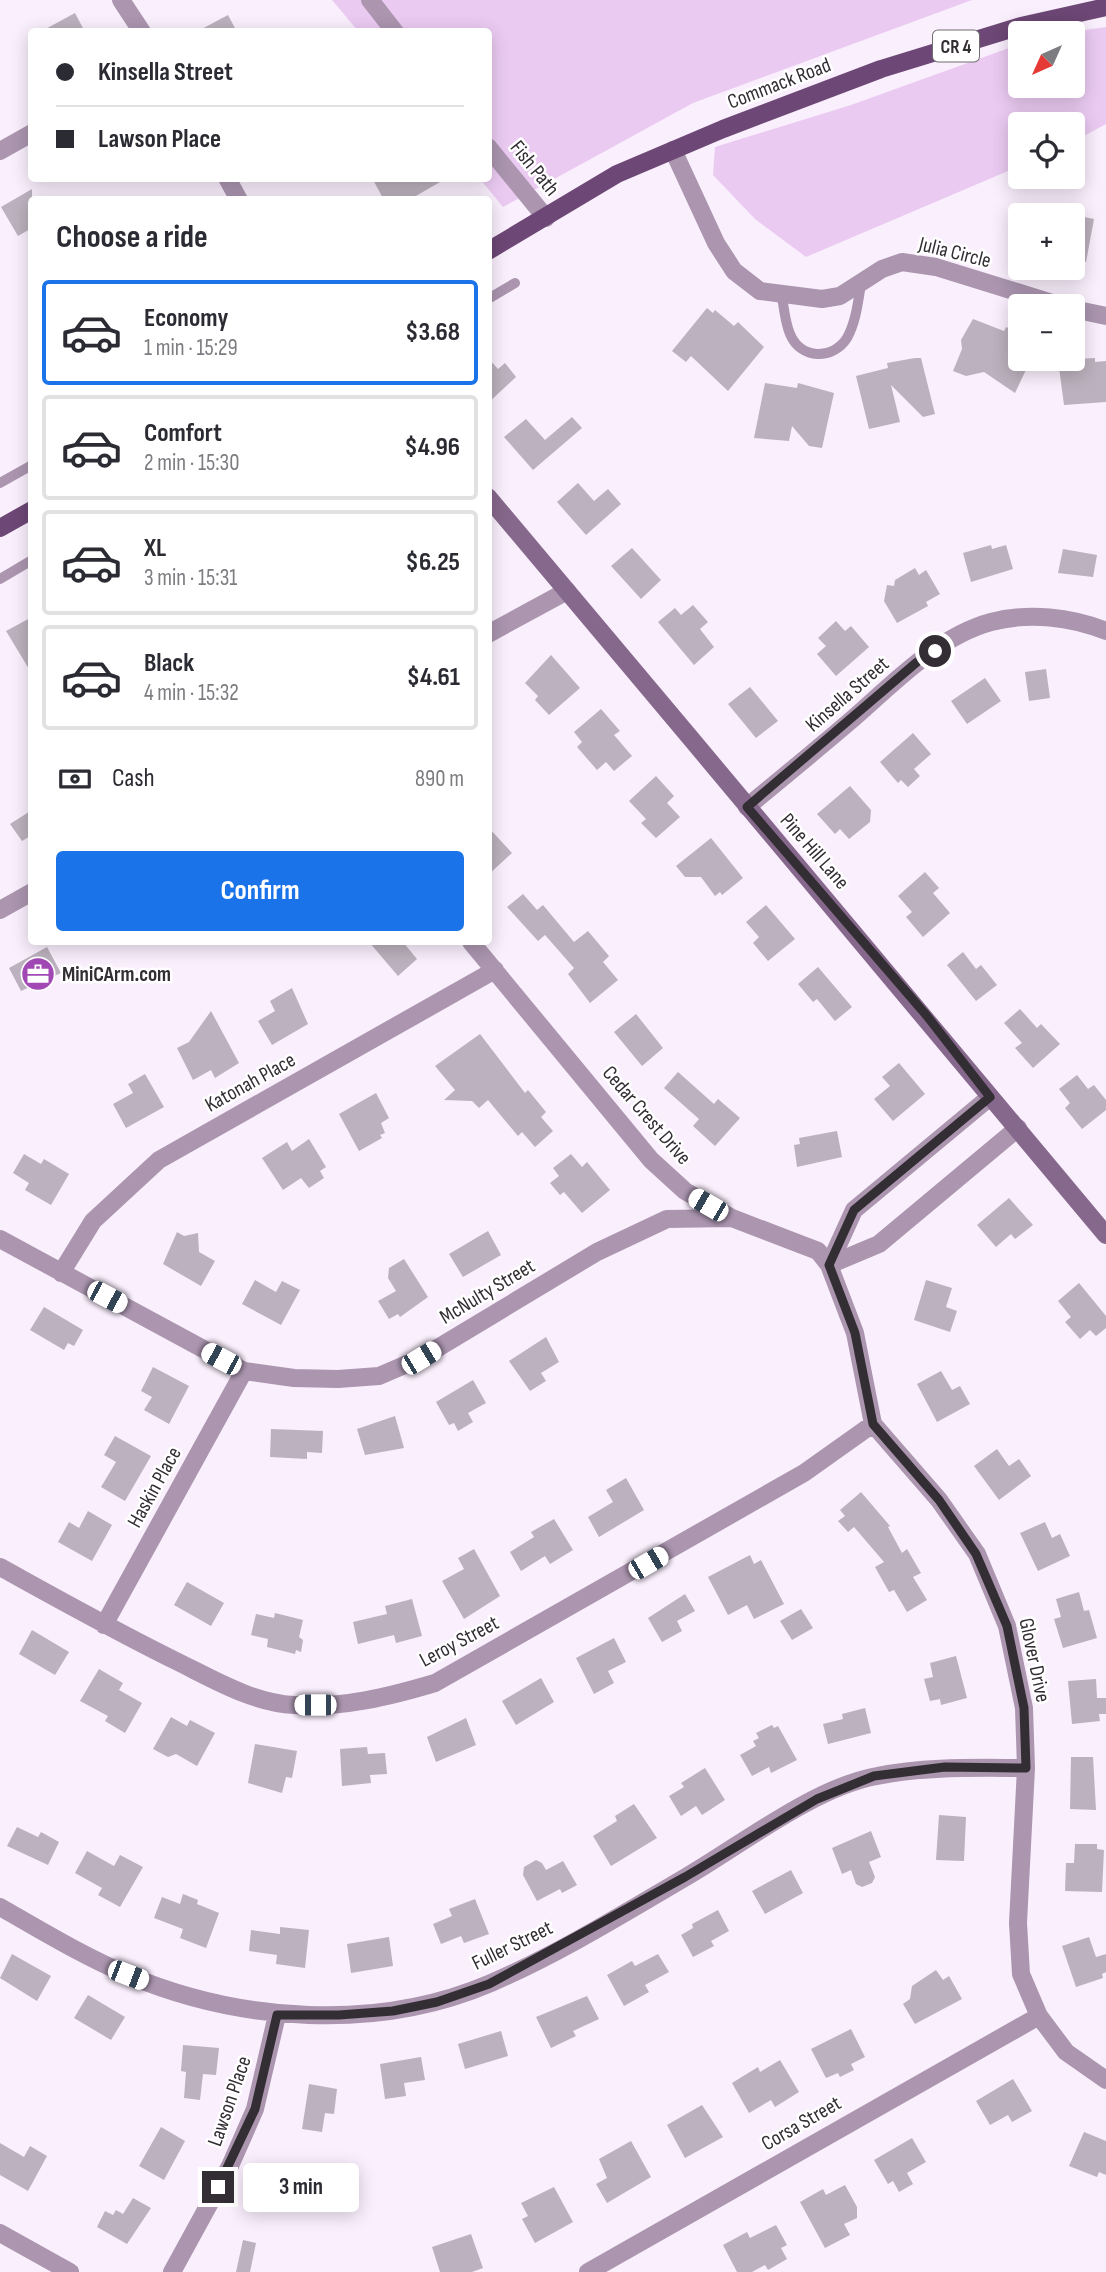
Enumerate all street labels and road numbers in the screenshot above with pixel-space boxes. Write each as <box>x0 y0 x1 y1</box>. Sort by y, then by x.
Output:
road number: CR 4 <box>933 30 979 61</box>
street label: Commack Road <box>724 52 834 115</box>
street label: Fish Path <box>505 136 565 201</box>
street label: Julia Circle <box>915 231 993 273</box>
street label: Kinsella Street <box>801 651 894 737</box>
street label: Pine Hill Lane <box>775 808 854 894</box>
street label: Katonah Place <box>201 1047 300 1117</box>
street label: Cedar Crest Drive <box>597 1061 696 1170</box>
street label: McNulty Street <box>435 1253 539 1330</box>
street label: Haskin Place <box>122 1443 187 1532</box>
street label: Leroy Street <box>415 1610 503 1673</box>
street label: Glover Drive <box>1013 1616 1056 1704</box>
street label: Fuller Street <box>468 1915 557 1976</box>
street label: Lawson Place <box>202 2053 257 2150</box>
street label: Corsa Street <box>757 2091 845 2156</box>

